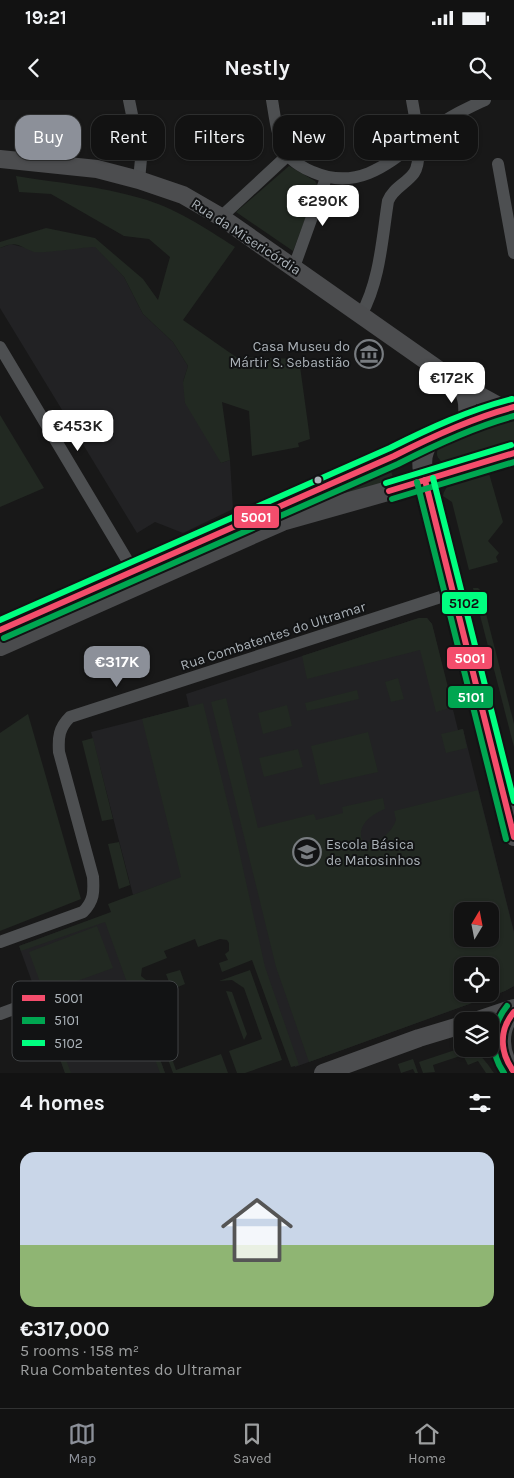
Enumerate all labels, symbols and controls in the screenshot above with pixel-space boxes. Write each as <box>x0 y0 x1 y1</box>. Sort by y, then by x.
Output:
text: 19:21 <box>25 7 67 29</box>
icon: back <box>20 54 48 82</box>
icon: search <box>466 54 494 82</box>
text: Nestly <box>224 55 290 81</box>
chip: Buy <box>15 115 81 160</box>
chip: Rent <box>91 115 165 160</box>
chip: Filters <box>175 115 263 160</box>
chip: New <box>273 115 344 160</box>
chip: Apartment <box>354 115 478 160</box>
pin: €290K <box>288 184 358 227</box>
text: €290K <box>298 191 348 210</box>
street label: Rua da Misericórdia <box>188 195 304 279</box>
place label: Casa Museu do Mártir S. Sebastião <box>229 338 350 371</box>
museum icon: Casa Museu do Mártir S. Sebastião <box>354 339 384 369</box>
pin: €172K <box>417 362 487 404</box>
text: €172K <box>430 368 474 387</box>
pin: €453K <box>43 410 113 452</box>
text: €453K <box>53 416 103 435</box>
unlabelled marker <box>313 475 323 485</box>
line badge: 5001 <box>233 505 280 529</box>
text: 5001 <box>241 509 271 526</box>
line badge: 5102 <box>441 591 488 615</box>
text: 5102 <box>449 595 479 612</box>
street label: Rua Combatentes do Ultramar <box>178 598 369 674</box>
pin: €317K <box>82 646 152 688</box>
line badge: 5001 <box>446 646 493 670</box>
text: 5001 <box>455 650 485 667</box>
text: €317K <box>95 652 139 671</box>
line badge: 5101 <box>447 685 494 709</box>
text: 5101 <box>458 689 485 706</box>
place label: Escola Básica de Matosinhos <box>326 836 421 869</box>
school or university icon: Escola Básica de Matosinhos <box>292 837 322 867</box>
north arrow <box>454 902 499 948</box>
map controls <box>454 902 499 1057</box>
button: locate <box>454 957 499 1002</box>
legend <box>12 981 178 1061</box>
text: 5001 <box>54 990 83 1007</box>
text: 5101 <box>54 1012 79 1029</box>
button: layers <box>454 1012 499 1057</box>
text: 5102 <box>54 1035 83 1052</box>
icon: filters <box>466 1089 494 1117</box>
text: 4 homes <box>20 1091 105 1115</box>
icon: home <box>212 1185 302 1275</box>
text: €317,000 <box>20 1317 109 1341</box>
text: 5 rooms · 158 m² <box>20 1341 139 1360</box>
text: Rua Combatentes do Ultramar <box>20 1360 241 1379</box>
tab: Map <box>68 1420 96 1467</box>
tab: Saved <box>233 1420 272 1467</box>
tab: Home <box>408 1420 446 1467</box>

